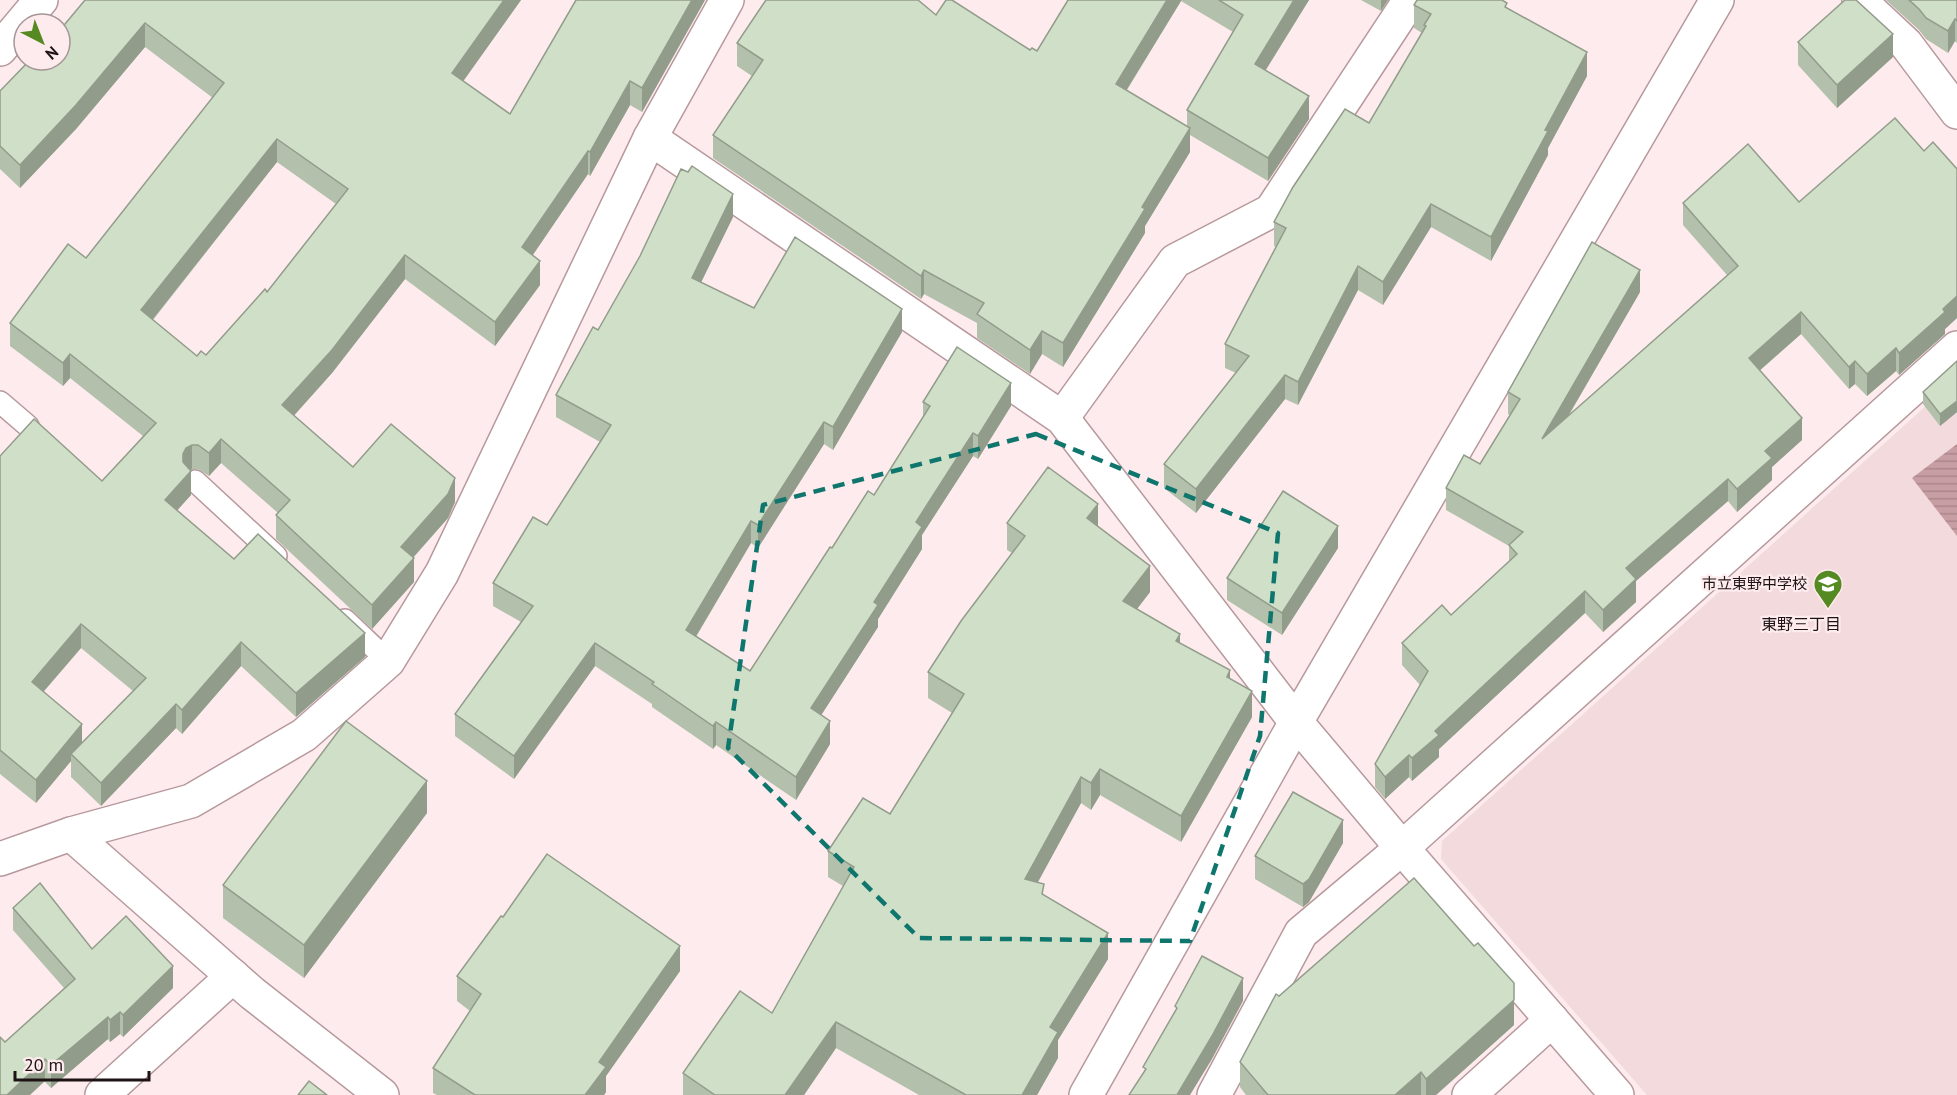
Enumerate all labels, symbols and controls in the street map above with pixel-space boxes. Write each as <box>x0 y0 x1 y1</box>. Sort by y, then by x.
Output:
north arrow <box>12 12 72 72</box>
text: N <box>41 42 63 64</box>
school or university icon: 市立東野中学校 <box>1812 568 1844 610</box>
place label: 市立東野中学校 <box>1702 574 1807 593</box>
district label: 東野三丁目 <box>1761 614 1841 634</box>
scale bar <box>15 1044 148 1082</box>
text: 20 m <box>24 1053 63 1076</box>

